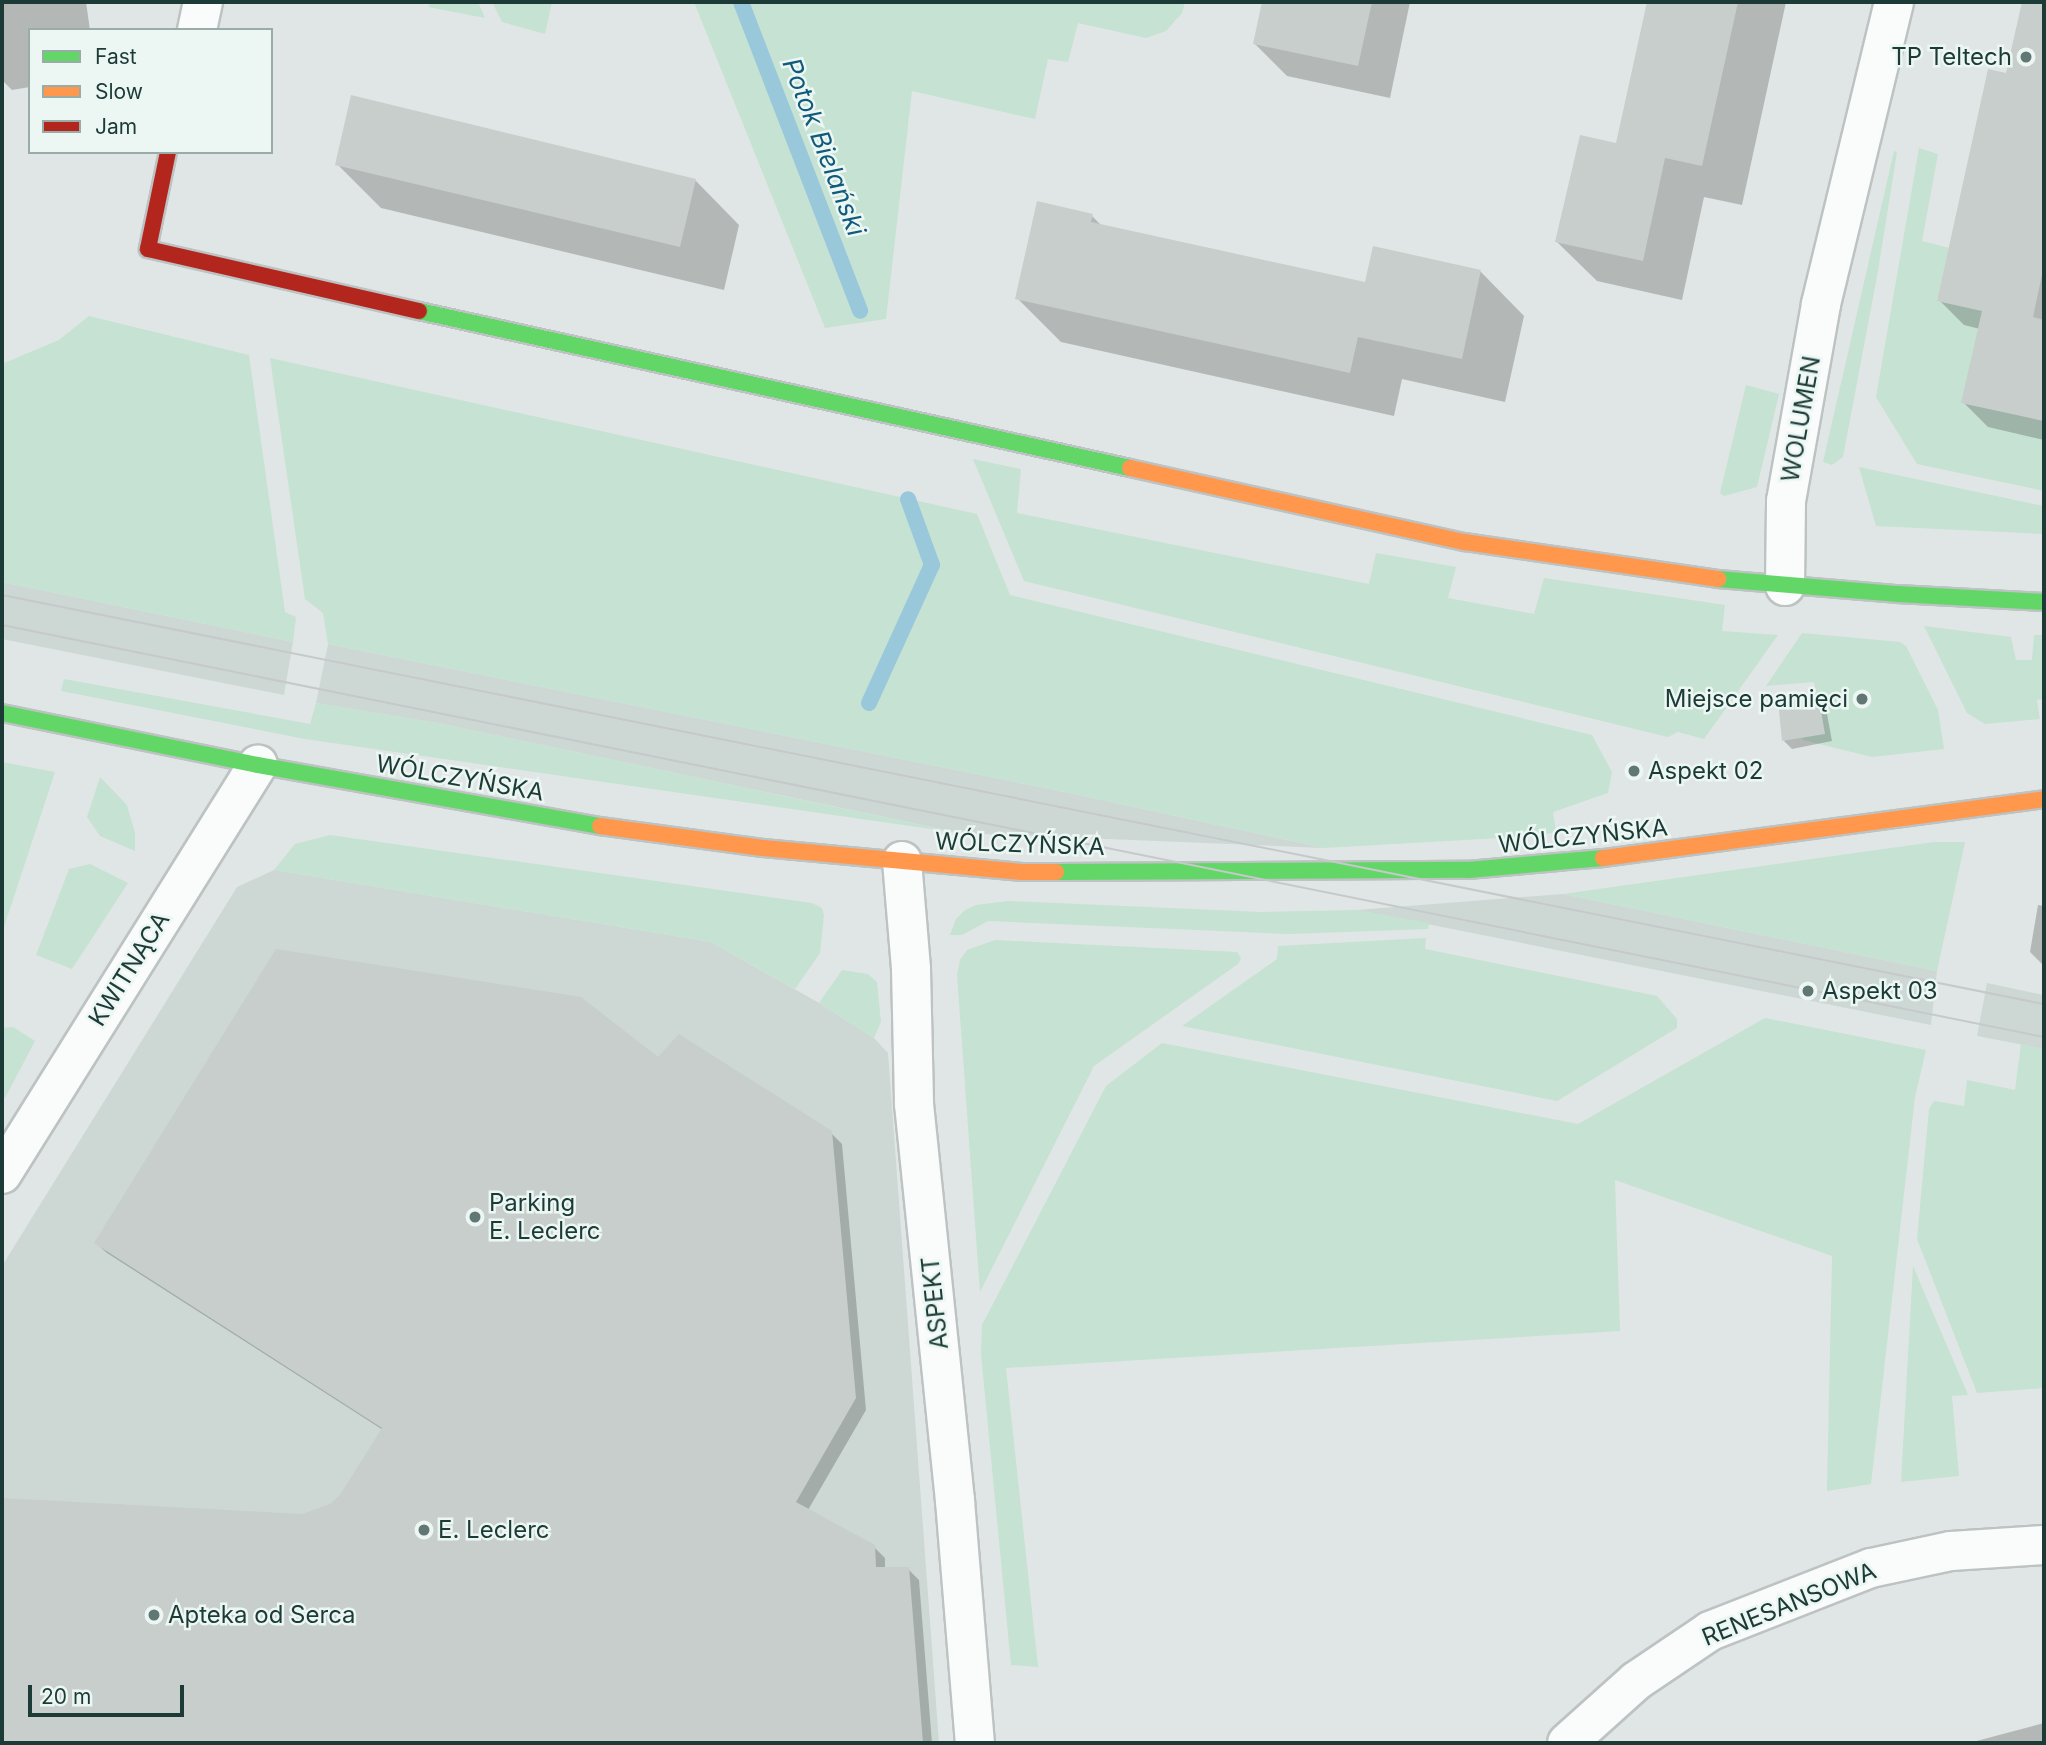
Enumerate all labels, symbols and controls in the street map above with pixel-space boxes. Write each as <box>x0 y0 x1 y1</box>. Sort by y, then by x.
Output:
legend <box>28 28 273 154</box>
place label: TP Teltech <box>1891 43 2012 71</box>
text: Fast <box>95 44 137 69</box>
marker: TP Teltech <box>2018 49 2034 65</box>
water label: Potok Bielański <box>776 54 872 240</box>
text: Slow <box>95 79 143 104</box>
text: Jam <box>95 114 137 139</box>
street label: WOLUMEN <box>1776 354 1826 484</box>
place label: Miejsce pamięci <box>1665 685 1848 713</box>
marker: Miejsce pamięci <box>1854 691 1870 707</box>
street label: WÓLCZYŃSKA <box>374 749 546 807</box>
place label: Aspekt 02 <box>1648 757 1763 785</box>
marker: Aspekt 02 <box>1626 763 1642 779</box>
street label: WÓLCZYŃSKA <box>1497 813 1669 859</box>
street label: WÓLCZYŃSKA <box>935 827 1105 861</box>
street label: KWITNĄCA <box>83 907 175 1031</box>
place label: Aspekt 03 <box>1822 977 1938 1005</box>
marker: Aspekt 03 <box>1800 983 1816 999</box>
place label: Parking E. Leclerc <box>489 1189 601 1245</box>
marker: Parking E. Leclerc <box>467 1209 483 1225</box>
street label: ASPEKT <box>916 1255 954 1351</box>
place label: E. Leclerc <box>438 1516 550 1544</box>
marker: E. Leclerc <box>416 1522 432 1538</box>
street label: RENESANSOWA <box>1698 1556 1880 1652</box>
place label: Apteka od Serca <box>168 1601 356 1629</box>
marker: Apteka od Serca <box>146 1607 162 1623</box>
scale bar <box>32 1672 187 1716</box>
text: 20 m <box>41 1684 91 1709</box>

